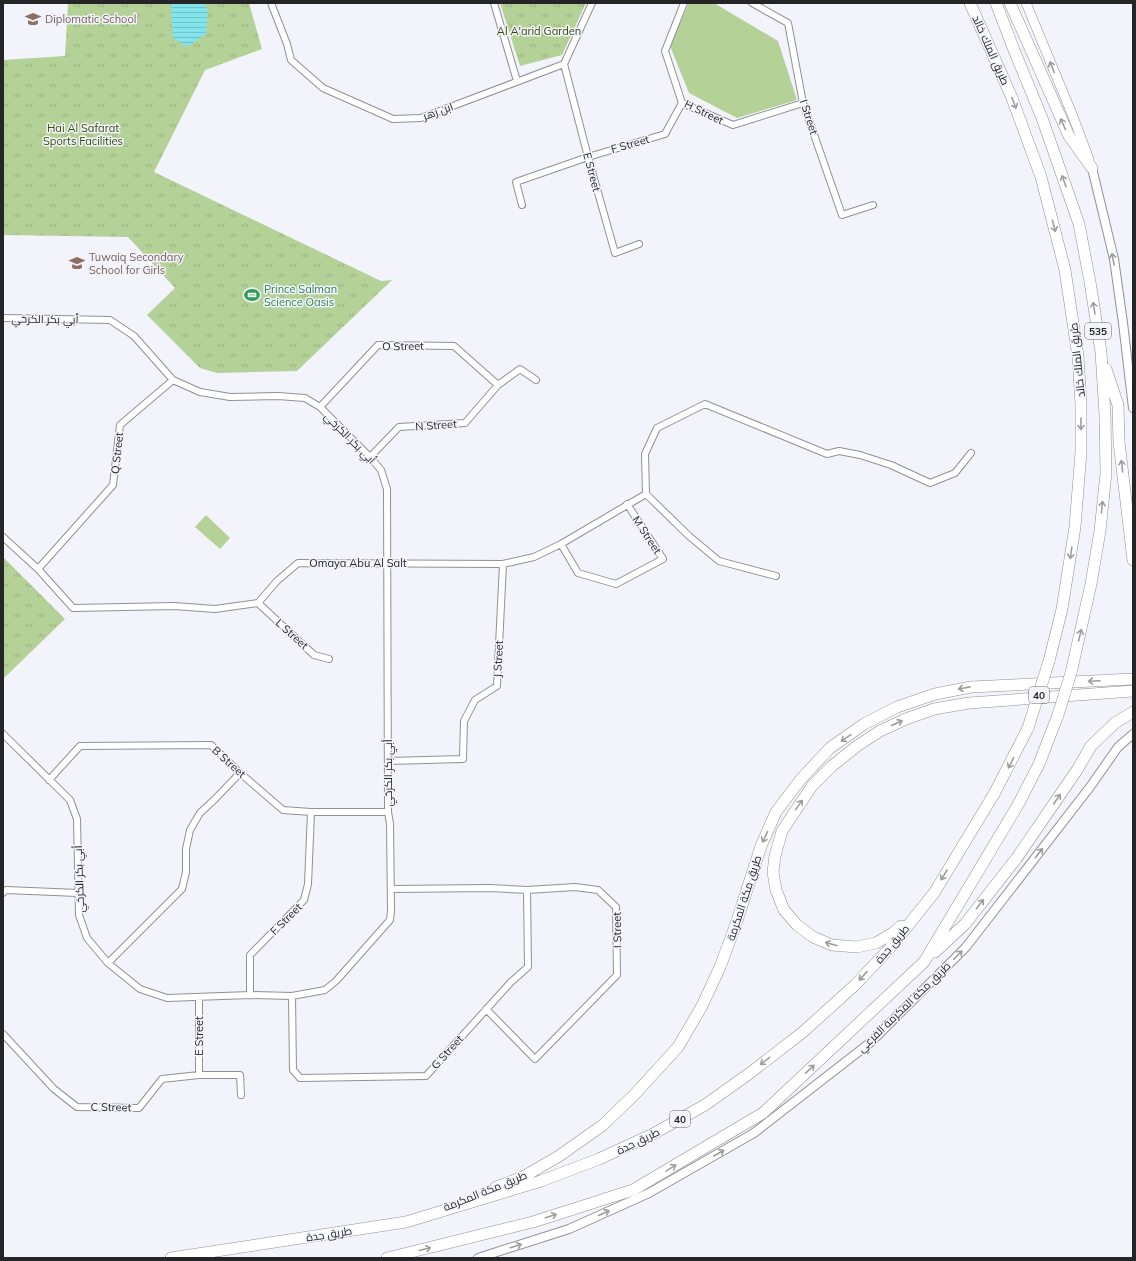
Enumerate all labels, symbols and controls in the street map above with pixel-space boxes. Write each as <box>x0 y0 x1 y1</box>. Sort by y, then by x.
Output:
school or university icon: Diplomatic School <box>24 10 42 28</box>
place label: Diplomatic School <box>45 12 136 26</box>
street label: طريق الملك خالد <box>969 13 1013 87</box>
park label: Al A'arid Garden <box>497 24 581 38</box>
one-way arrow <box>1048 61 1056 73</box>
street label: H Street <box>682 97 726 128</box>
one-way arrow <box>1010 97 1018 109</box>
street label: I Street <box>797 98 821 136</box>
street label: ابن زهر <box>420 99 455 123</box>
one-way arrow <box>1059 118 1066 130</box>
park label: Hai Al Safarat Sports Facilities <box>43 121 123 148</box>
street label: F Street <box>609 132 651 156</box>
street label: E Street <box>580 151 604 193</box>
one-way arrow <box>1060 176 1068 188</box>
one-way arrow <box>1051 220 1058 233</box>
place label: Tuwaiq Secondary School for Girls <box>89 250 184 277</box>
one-way arrow <box>1109 252 1117 265</box>
school or university icon: Tuwaiq Secondary School for Girls <box>68 254 86 272</box>
place label: Prince Salman Science Oasis <box>264 282 337 309</box>
sports icon: Prince Salman Science Oasis <box>243 286 261 304</box>
one-way arrow <box>1090 301 1098 314</box>
street label: أبي بكر الكرخي <box>11 311 79 329</box>
street label: طريق الملك خالد <box>1066 322 1088 398</box>
road number: 535 <box>1085 323 1111 339</box>
street label: O Street <box>382 339 424 353</box>
street label: أبي بكر الكرخي <box>320 409 379 468</box>
street label: N Street <box>415 417 457 433</box>
one-way arrow <box>1077 417 1085 430</box>
street label: Q Street <box>108 431 126 475</box>
one-way arrow <box>1118 459 1126 472</box>
one-way arrow <box>1099 501 1106 514</box>
street label: M Street <box>629 513 665 557</box>
one-way arrow <box>1067 547 1075 560</box>
street label: Omaya Abu Al Salt <box>309 556 407 570</box>
street label: L Street <box>273 616 311 652</box>
one-way arrow <box>1077 628 1084 641</box>
street label: J Street <box>490 640 506 678</box>
one-way arrow <box>1088 677 1101 684</box>
one-way arrow <box>958 685 971 693</box>
road number: 40 <box>1029 687 1049 703</box>
one-way arrow <box>891 719 903 726</box>
one-way arrow <box>840 734 851 742</box>
street label: أبي بكر الكرخي <box>381 739 397 807</box>
street label: B Street <box>209 743 249 781</box>
one-way arrow <box>1006 757 1014 769</box>
one-way arrow <box>1053 794 1061 805</box>
one-way arrow <box>795 800 803 811</box>
one-way arrow <box>761 831 768 843</box>
street label: أبي بكر الكرخي <box>71 845 89 913</box>
one-way arrow <box>1035 847 1043 858</box>
street label: طريق مكة المكرمة <box>724 854 764 942</box>
one-way arrow <box>940 869 948 881</box>
one-way arrow <box>976 899 985 910</box>
street label: F Street <box>267 900 305 938</box>
street label: I Street <box>610 912 624 948</box>
street label: طريق جدة <box>872 922 912 966</box>
one-way arrow <box>825 940 838 947</box>
one-way arrow <box>953 950 963 960</box>
street label: طريق مكة المكرمة الفرعي <box>854 959 955 1057</box>
one-way arrow <box>858 971 868 981</box>
street label: E Street <box>192 1016 206 1056</box>
street label: G Street <box>428 1032 466 1072</box>
one-way arrow <box>760 1057 771 1066</box>
one-way arrow <box>805 1064 815 1074</box>
street label: C Street <box>90 1100 132 1114</box>
road number: 40 <box>670 1111 690 1127</box>
street label: طريق جدة <box>614 1125 662 1157</box>
one-way arrow <box>713 1149 725 1157</box>
one-way arrow <box>665 1164 676 1172</box>
street label: طريق مكة المكرمة <box>441 1168 529 1214</box>
one-way arrow <box>598 1209 610 1217</box>
one-way arrow <box>544 1212 557 1219</box>
street label: طريق جدة <box>305 1223 353 1245</box>
one-way arrow <box>509 1242 522 1249</box>
one-way arrow <box>418 1244 431 1252</box>

